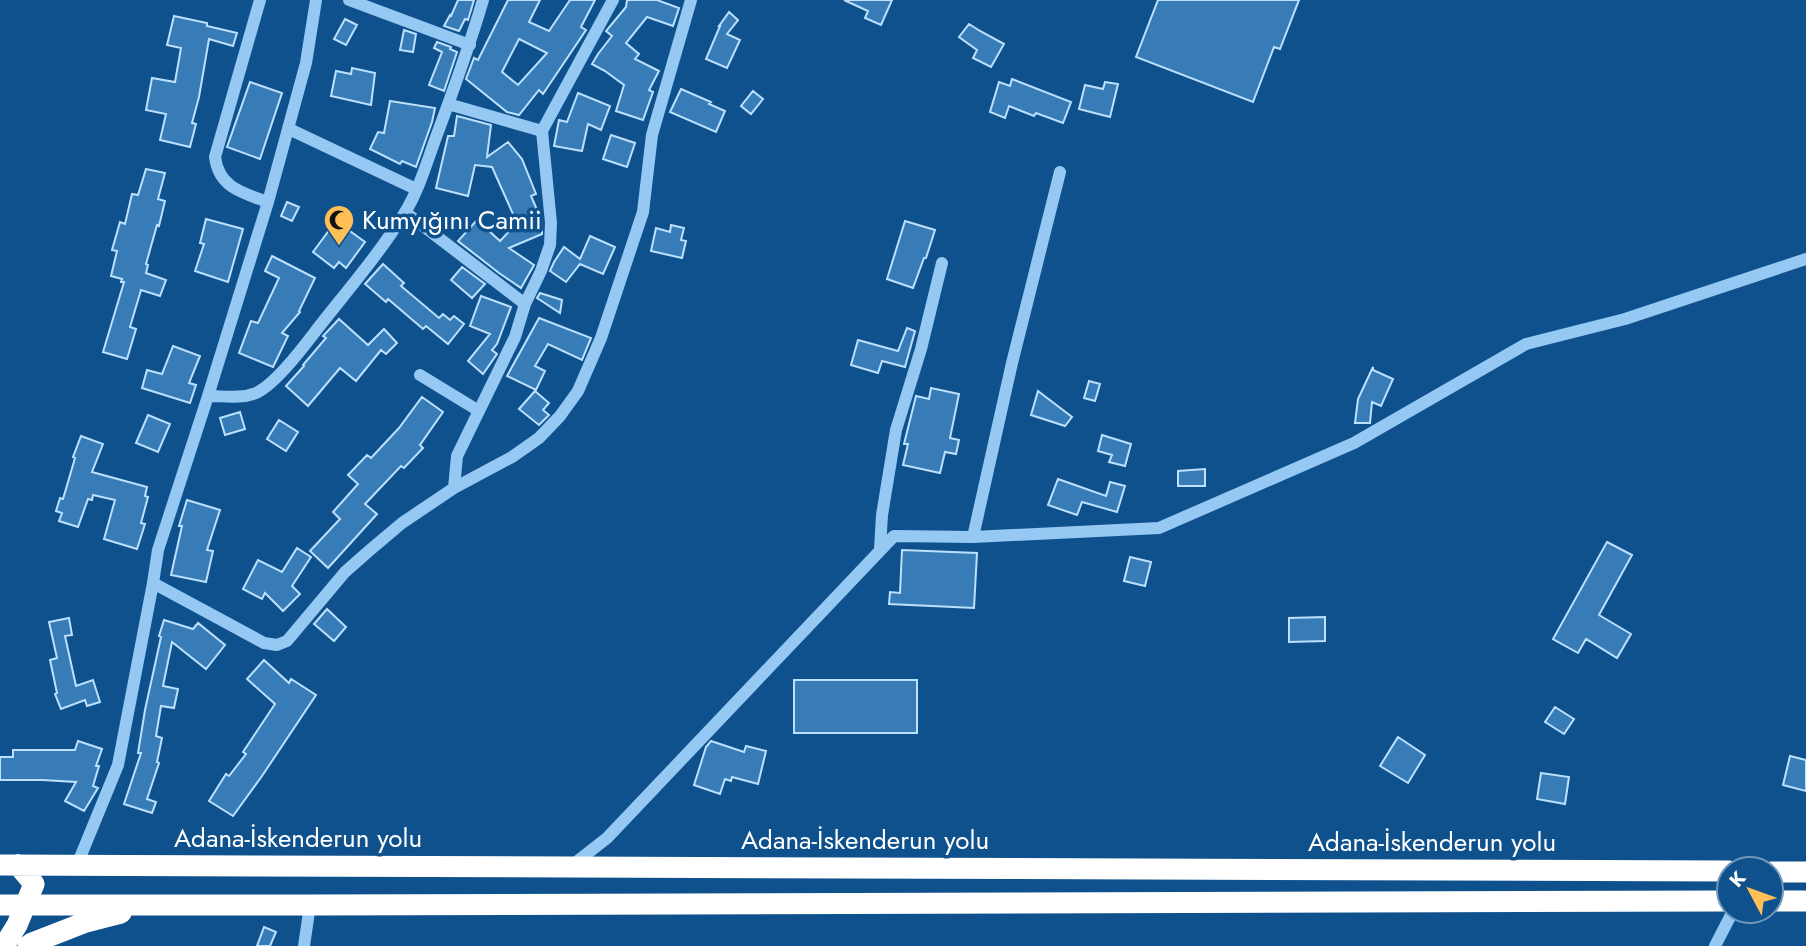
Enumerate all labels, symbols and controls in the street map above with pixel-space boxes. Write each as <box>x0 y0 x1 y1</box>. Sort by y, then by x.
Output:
place label: Kumyığını Camii <box>362 201 542 239</box>
mosque icon: Kumyığını Camii <box>322 203 356 247</box>
street label: Adana-İskenderun yolu <box>174 819 422 857</box>
street label: Adana-İskenderun yolu <box>741 821 989 859</box>
street label: Adana-İskenderun yolu <box>1308 823 1556 861</box>
north arrow <box>1715 855 1785 925</box>
text: K <box>1723 865 1753 893</box>

